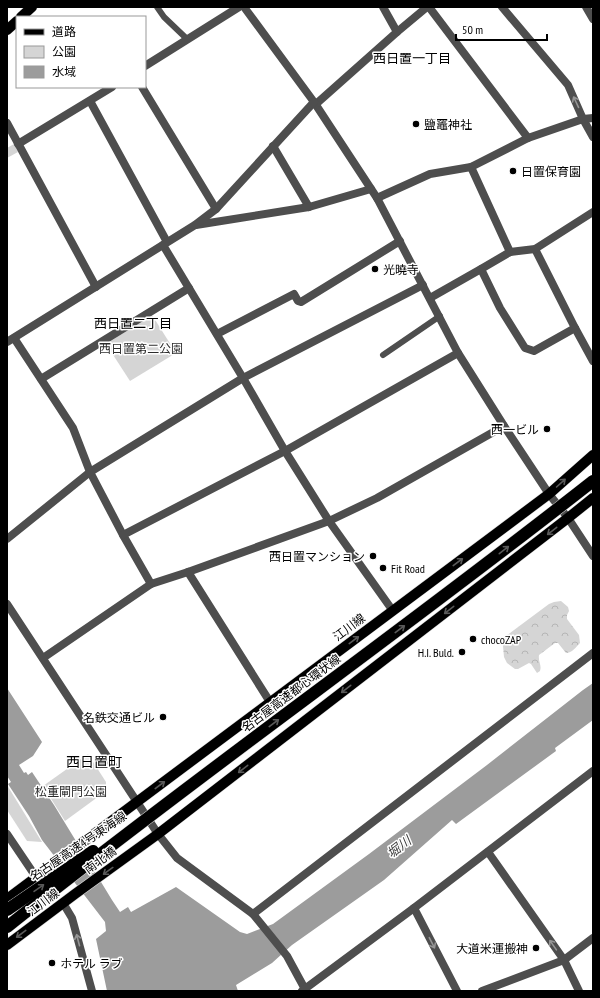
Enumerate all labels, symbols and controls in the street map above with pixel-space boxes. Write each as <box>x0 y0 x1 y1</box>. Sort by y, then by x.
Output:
legend <box>16 16 146 88</box>
scale bar <box>456 16 547 42</box>
text: 50 m <box>462 22 483 37</box>
text: 道路 <box>52 24 76 39</box>
text: 公園 <box>52 44 76 59</box>
district label: 西日置一丁目 <box>373 50 451 67</box>
text: 水域 <box>52 64 76 79</box>
one-way arrow <box>572 97 579 109</box>
place label: 鹽竈神社 <box>424 117 472 132</box>
marker: 鹽竈神社 <box>411 119 421 129</box>
place label: 日置保育園 <box>521 164 581 179</box>
marker: 日置保育園 <box>508 166 518 176</box>
place label: 光曉寺 <box>383 262 419 277</box>
marker: 光曉寺 <box>370 264 380 274</box>
district label: 西日置二丁目 <box>94 315 172 332</box>
park label: 西日置第二公園 <box>99 341 183 356</box>
place label: 西一ビル <box>491 422 539 437</box>
marker: 西一ビル <box>542 424 552 434</box>
one-way arrow <box>556 479 566 488</box>
one-way arrow <box>546 527 557 535</box>
one-way arrow <box>498 546 509 554</box>
place label: 西日置マンション <box>269 549 365 564</box>
marker: 西日置マンション <box>368 551 378 561</box>
one-way arrow <box>452 558 463 566</box>
place label: Fit Road <box>391 561 425 576</box>
marker: Fit Road <box>378 563 388 573</box>
one-way arrow <box>443 606 454 614</box>
street label: 江川線 <box>330 610 368 644</box>
one-way arrow <box>395 624 406 633</box>
place label: chocoZAP <box>481 632 522 647</box>
marker: chocoZAP <box>468 634 478 644</box>
one-way arrow <box>348 636 359 644</box>
place label: H.I. Buld. <box>418 645 454 660</box>
marker: H.I. Buld. <box>457 647 467 657</box>
street label: 名古屋高速都心環状線 <box>239 651 343 735</box>
one-way arrow <box>340 685 351 694</box>
place label: 名鉄交通ビル <box>83 710 155 725</box>
marker: 名鉄交通ビル <box>158 712 168 722</box>
one-way arrow <box>268 719 279 728</box>
district label: 西日置町 <box>66 753 122 771</box>
one-way arrow <box>237 764 248 773</box>
one-way arrow <box>155 781 166 789</box>
park label: 松重閘門公園 <box>35 784 107 799</box>
street label: 名古屋高速4号東海線 <box>27 808 129 884</box>
water label: 堀川 <box>383 831 416 862</box>
street label: 南北橋 <box>81 843 119 877</box>
one-way arrow <box>102 867 113 875</box>
one-way arrow <box>33 884 44 892</box>
street label: 江川線 <box>24 885 62 919</box>
one-way arrow <box>16 930 27 939</box>
one-way arrow <box>74 934 81 947</box>
one-way arrow <box>429 936 436 948</box>
one-way arrow <box>549 940 557 951</box>
place label: 大道米運搬神 <box>456 941 528 956</box>
marker: 大道米運搬神 <box>531 943 541 953</box>
place label: ホテル ラブ <box>60 956 123 971</box>
marker: ホテル ラブ <box>47 958 57 968</box>

